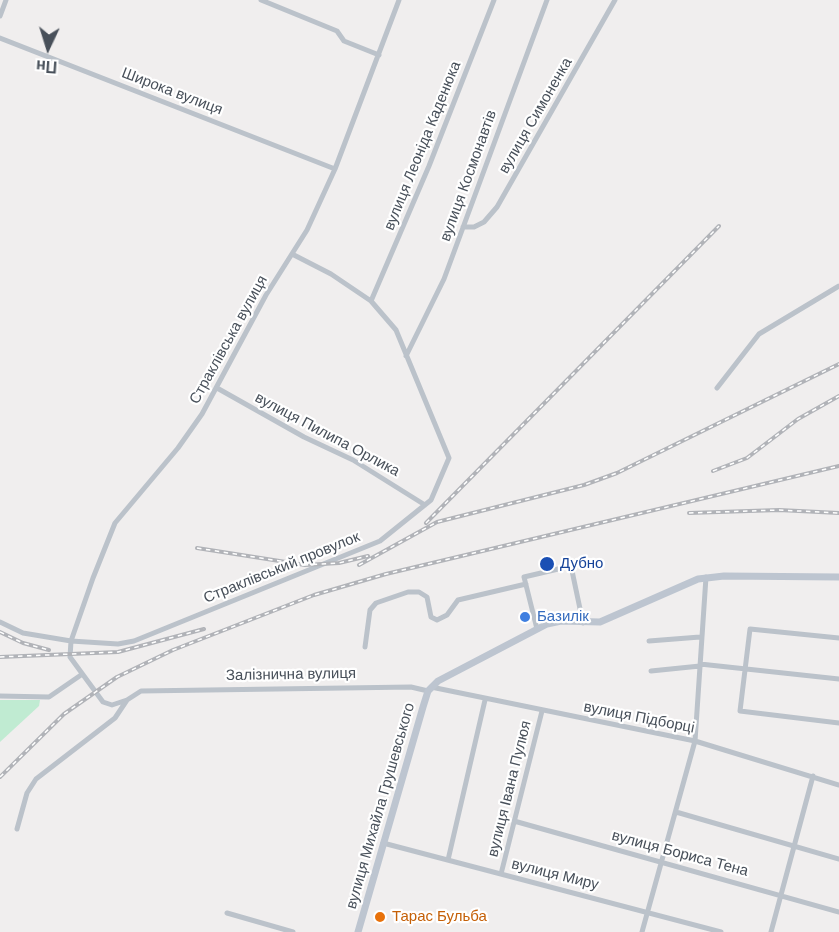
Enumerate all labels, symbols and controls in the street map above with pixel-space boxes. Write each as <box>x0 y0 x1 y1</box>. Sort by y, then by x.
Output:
north arrow <box>18 18 78 78</box>
text: Пн <box>35 55 58 78</box>
street label: вулиця Симоненка <box>496 55 576 177</box>
street label: вулиця Леоніда Каденюка <box>381 59 465 233</box>
street label: Широка вулиця <box>119 64 225 120</box>
street label: вулиця Космонавтів <box>437 108 501 244</box>
street label: Страклівська вулиця <box>186 273 272 407</box>
street label: вулиця Пилипа Орлика <box>252 389 402 481</box>
street label: Страклівський провулок <box>201 528 363 608</box>
marker: Дубно <box>538 555 556 573</box>
place label: Дубно <box>560 555 603 573</box>
place label: Базилік <box>537 608 589 626</box>
marker: Базилік <box>518 610 532 624</box>
street label: Залізнична вулиця <box>226 665 356 685</box>
street label: вулиця Підборці <box>582 698 696 738</box>
street label: вулиця Михайла Грушевського <box>343 701 419 911</box>
street label: вулиця Івана Пулюя <box>484 719 536 859</box>
street label: вулиця Бориса Тена <box>610 827 750 881</box>
street label: вулиця Миру <box>510 855 600 895</box>
place label: Тарас Бульба <box>392 908 487 926</box>
marker: Тарас Бульба <box>373 910 387 924</box>

